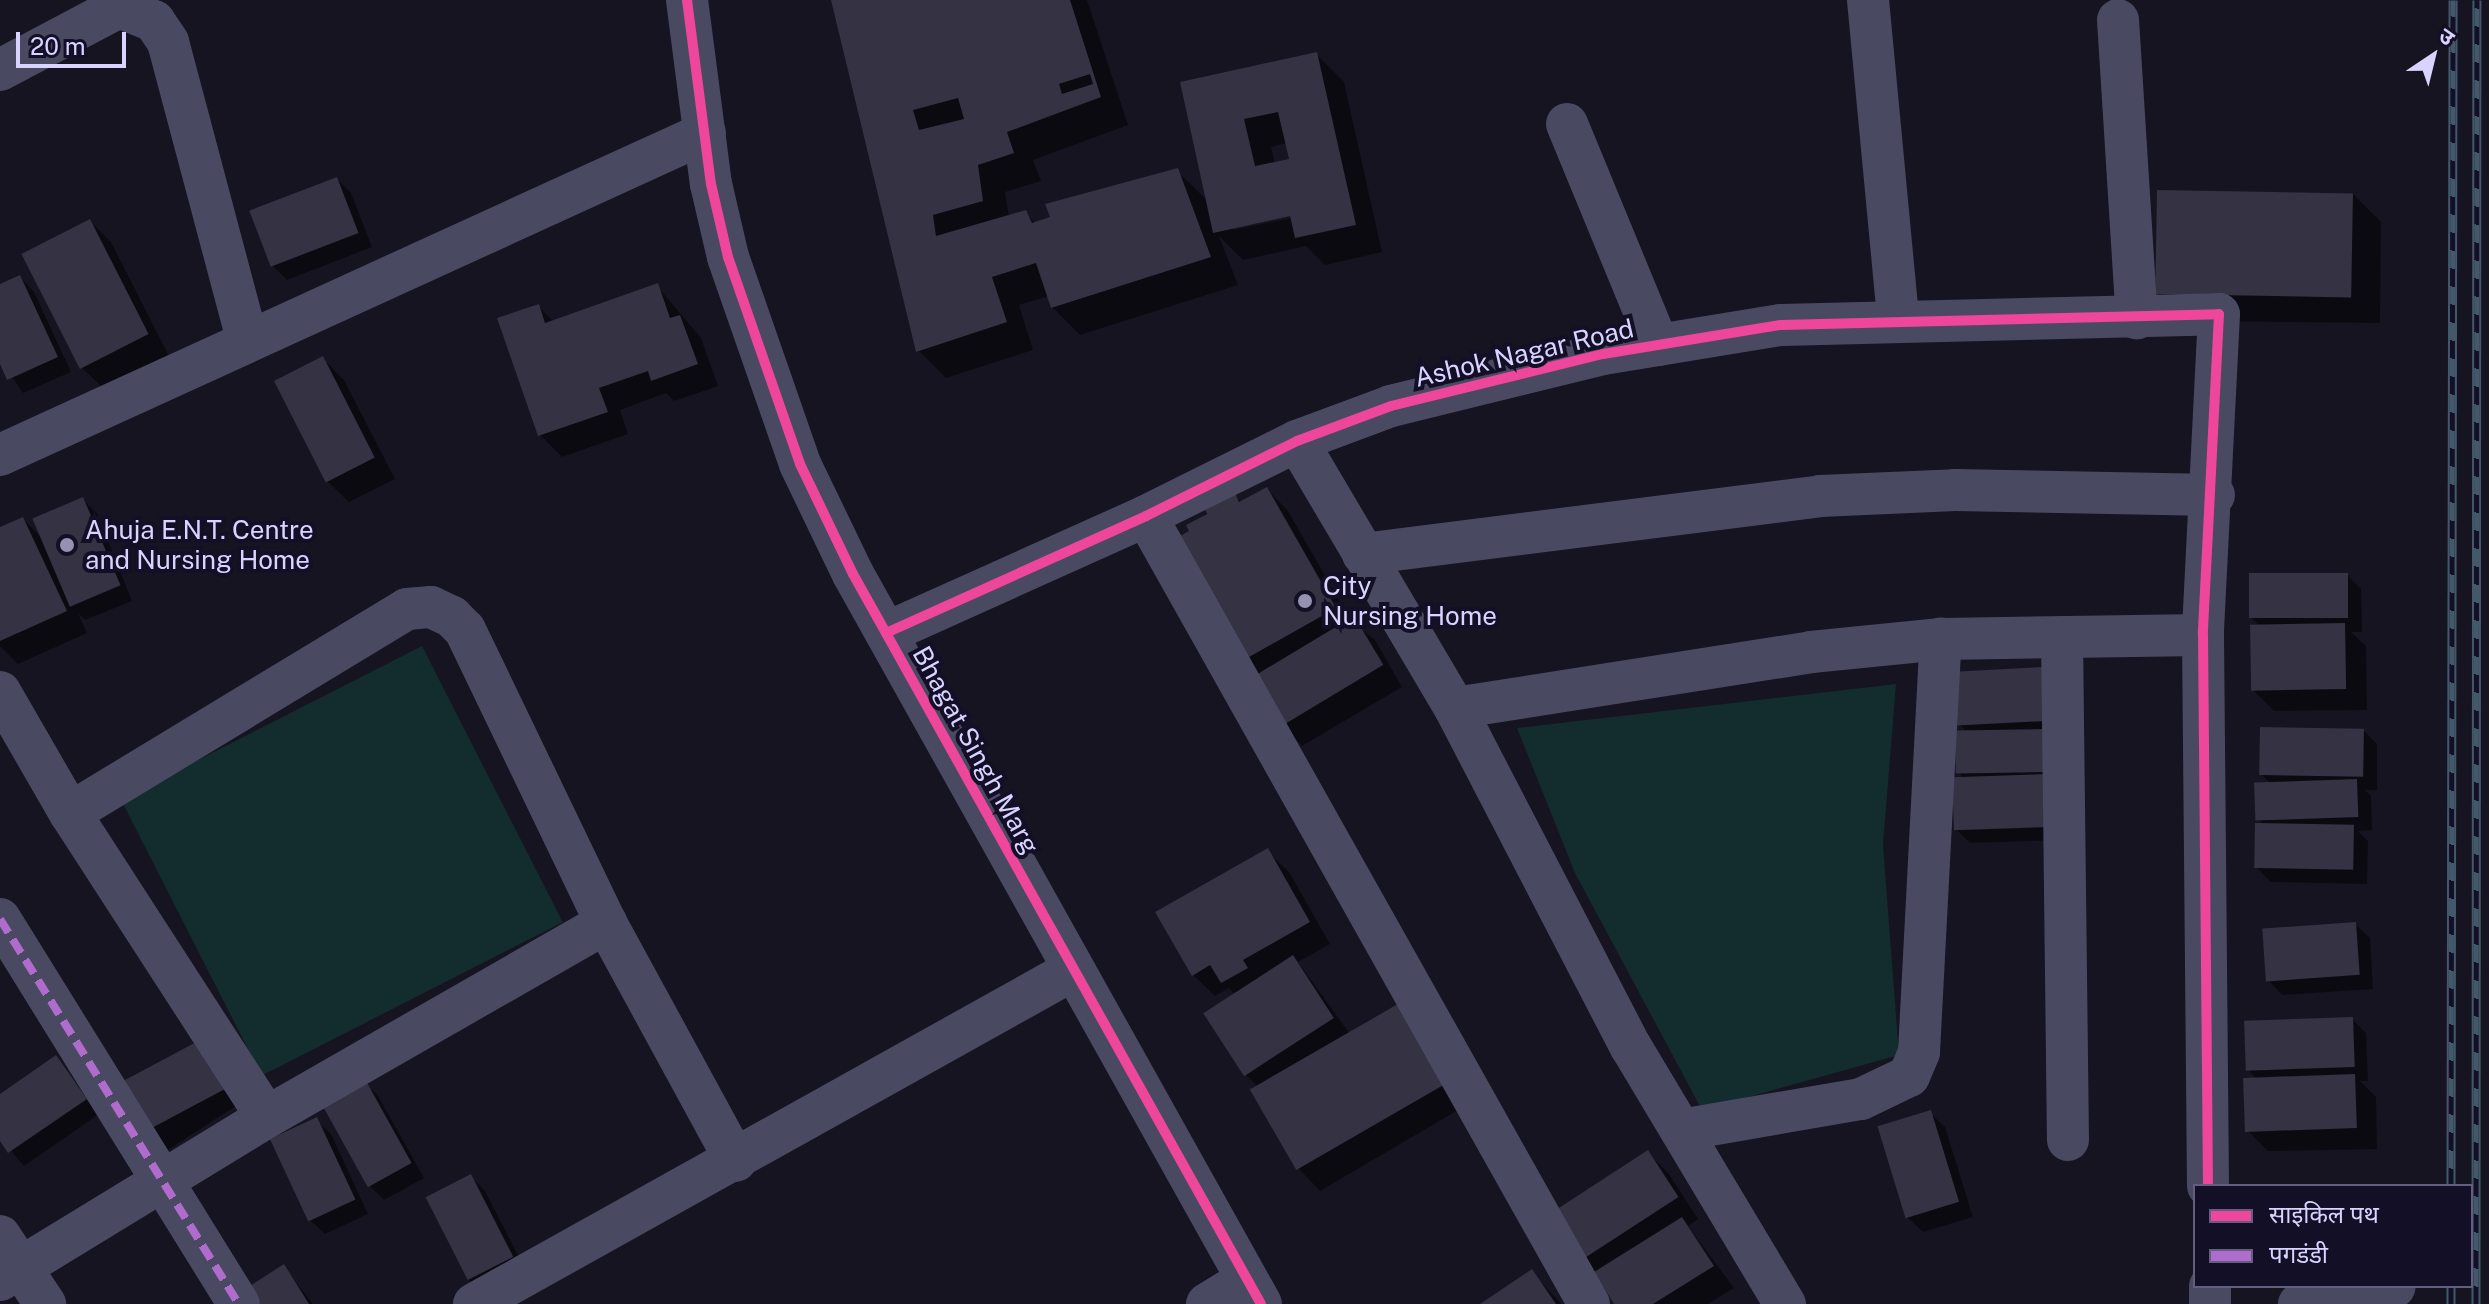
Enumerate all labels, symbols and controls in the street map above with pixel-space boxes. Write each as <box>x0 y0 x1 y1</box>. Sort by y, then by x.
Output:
scale bar <box>20 16 130 66</box>
north arrow <box>2393 16 2473 96</box>
text: उ <box>2434 22 2459 51</box>
text: 20 m <box>30 32 86 60</box>
street label: Ashok Nagar Road <box>1411 313 1637 393</box>
place label: Ahuja E.N.T. Centre and Nursing Home <box>85 514 314 576</box>
marker: Ahuja E.N.T. Centre and Nursing Home <box>56 534 78 556</box>
place label: City Nursing Home <box>1323 570 1497 632</box>
marker: City Nursing Home <box>1294 590 1316 612</box>
street label: Bhagat Singh Marg <box>906 641 1046 859</box>
legend <box>2193 1184 2473 1288</box>
text: साइकिल पथ <box>2269 1200 2379 1228</box>
text: पगडंडी <box>2269 1240 2328 1268</box>

